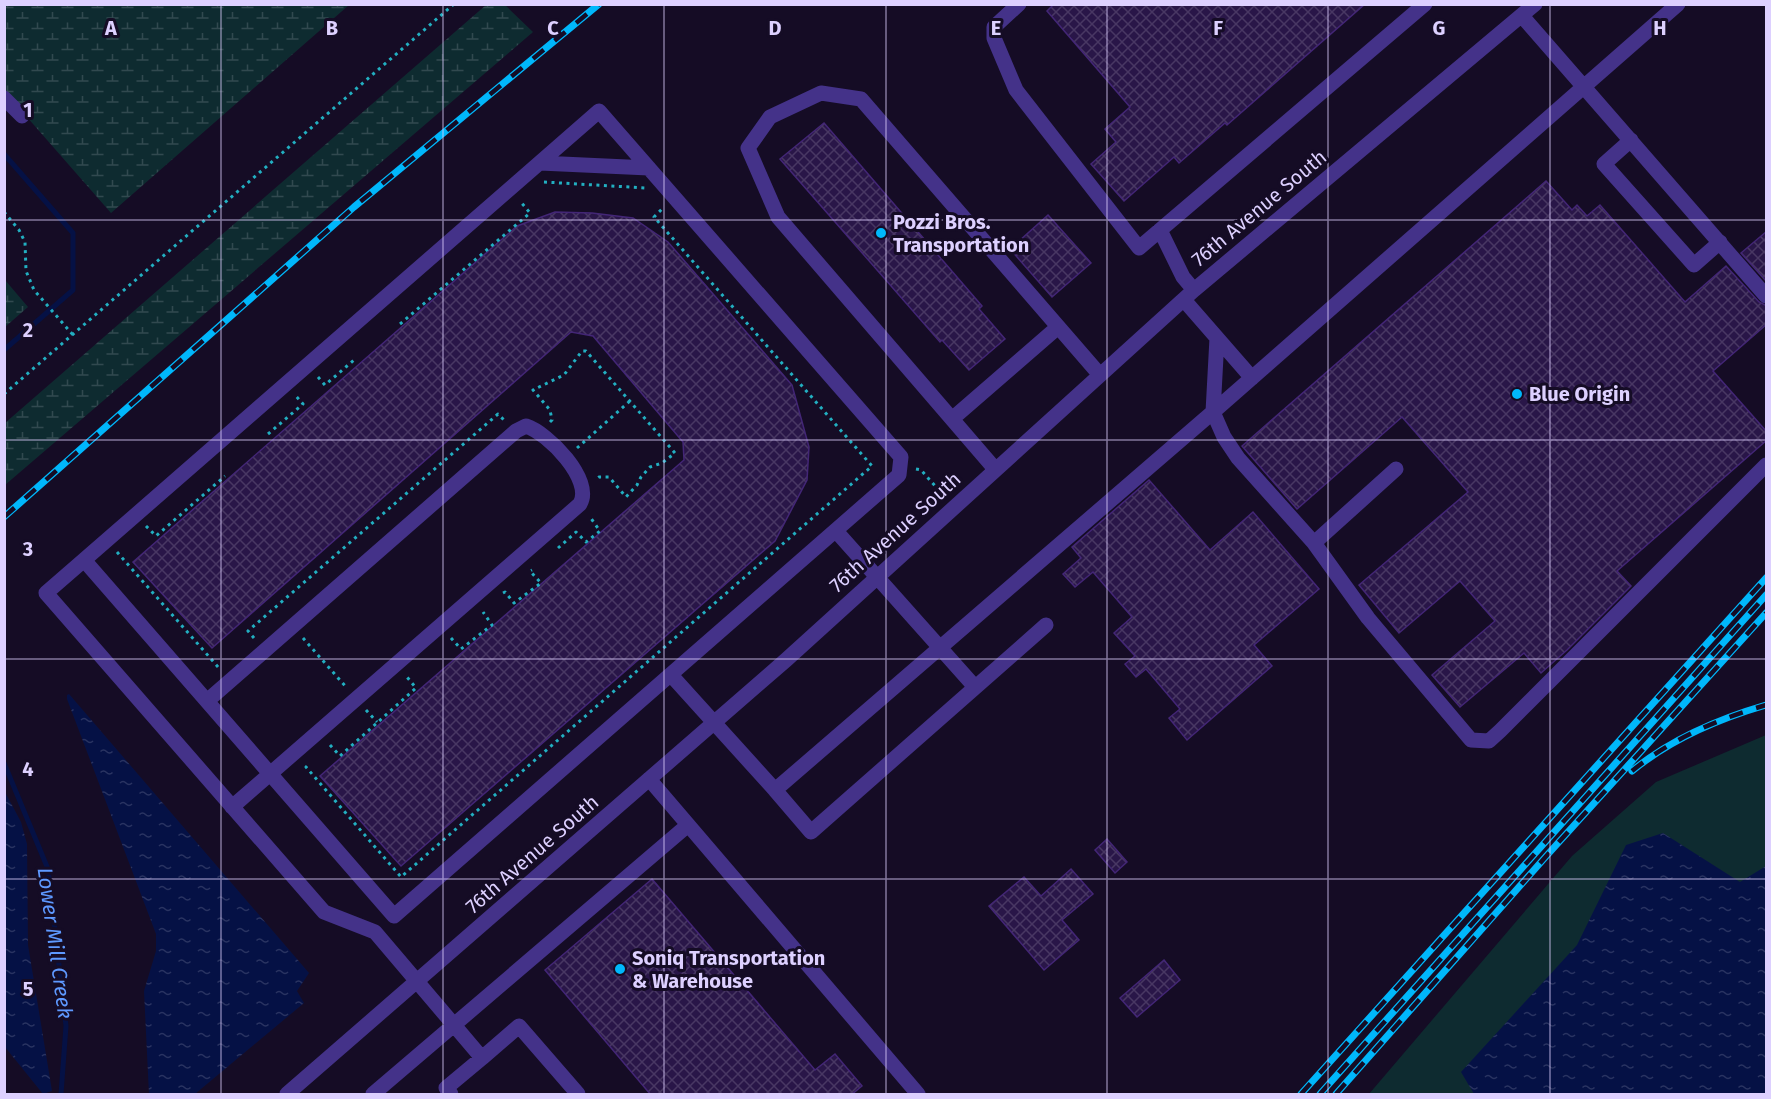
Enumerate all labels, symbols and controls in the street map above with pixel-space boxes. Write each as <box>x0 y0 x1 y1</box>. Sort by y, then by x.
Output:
text: A <box>104 16 118 40</box>
text: B <box>326 16 338 40</box>
text: C <box>547 16 559 40</box>
text: D <box>768 16 782 40</box>
text: E <box>991 16 1001 40</box>
text: F <box>1213 16 1223 40</box>
text: G <box>1433 16 1445 40</box>
text: H <box>1653 16 1667 40</box>
text: 1 <box>23 98 33 122</box>
street label: 76th Avenue South <box>1187 145 1331 271</box>
place label: Pozzi Bros. Transportation <box>893 210 1029 257</box>
marker: Pozzi Bros. Transportation <box>874 226 888 240</box>
text: 2 <box>23 318 33 342</box>
place label: Blue Origin <box>1529 382 1630 406</box>
marker: Blue Origin <box>1510 387 1524 401</box>
street label: 76th Avenue South <box>824 467 966 597</box>
text: 3 <box>22 537 33 561</box>
text: 4 <box>22 757 34 781</box>
street label: 76th Avenue South <box>461 790 603 918</box>
water label: Lower Mill Creek <box>32 866 78 1020</box>
place label: Soniq Transportation & Warehouse <box>632 946 825 993</box>
marker: Soniq Transportation & Warehouse <box>613 962 627 976</box>
text: 5 <box>23 977 34 1001</box>

